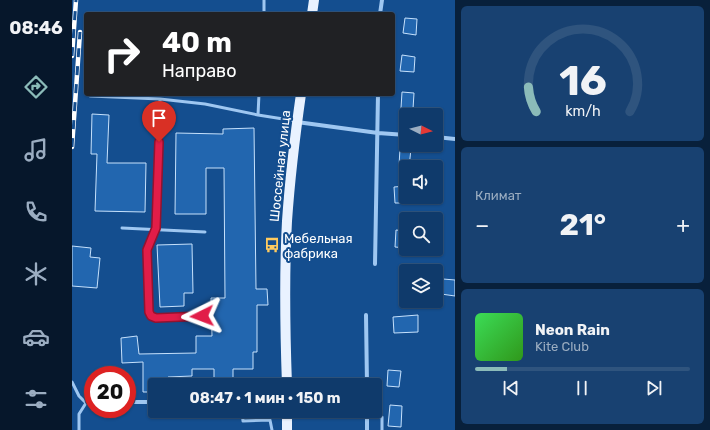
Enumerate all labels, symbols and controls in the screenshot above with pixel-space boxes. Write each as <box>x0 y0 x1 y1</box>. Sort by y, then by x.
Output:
text: 08:46 <box>9 17 63 39</box>
text: 40 m <box>162 26 232 59</box>
icon: right <box>96 28 148 80</box>
text: 16 <box>559 55 606 104</box>
text: Направо <box>162 60 237 82</box>
icon: directions <box>22 73 50 101</box>
pin <box>142 101 176 142</box>
text: km/h <box>565 102 600 119</box>
icon: arrive <box>148 107 170 129</box>
north arrow <box>399 108 443 152</box>
map controls <box>399 108 443 308</box>
street label: Шоссейная улица <box>267 109 293 223</box>
icon: music <box>22 136 50 164</box>
button: sound <box>399 160 443 204</box>
text: Климат <box>475 188 521 203</box>
icon: phone <box>22 198 50 226</box>
text: 21° <box>559 207 606 243</box>
button: search <box>399 212 443 256</box>
text: − <box>475 212 489 239</box>
text: + <box>676 212 690 239</box>
place label: Мебельная фабрика <box>284 231 353 261</box>
bus stop icon: Мебельная фабрика <box>263 236 281 254</box>
icon: climate <box>22 260 50 288</box>
button: layers <box>399 264 443 308</box>
position arrow <box>181 295 223 337</box>
text: Neon Rain <box>535 321 610 339</box>
icon: car <box>22 323 50 351</box>
text: Kite Club <box>535 339 589 354</box>
speed limit sign: 20 <box>84 366 136 418</box>
icon: previous <box>500 377 522 399</box>
icon: pause <box>571 377 593 399</box>
icon: next <box>643 377 665 399</box>
icon: filters <box>22 385 50 413</box>
text: 08:47 · 1 мин · 150 m <box>190 389 340 407</box>

